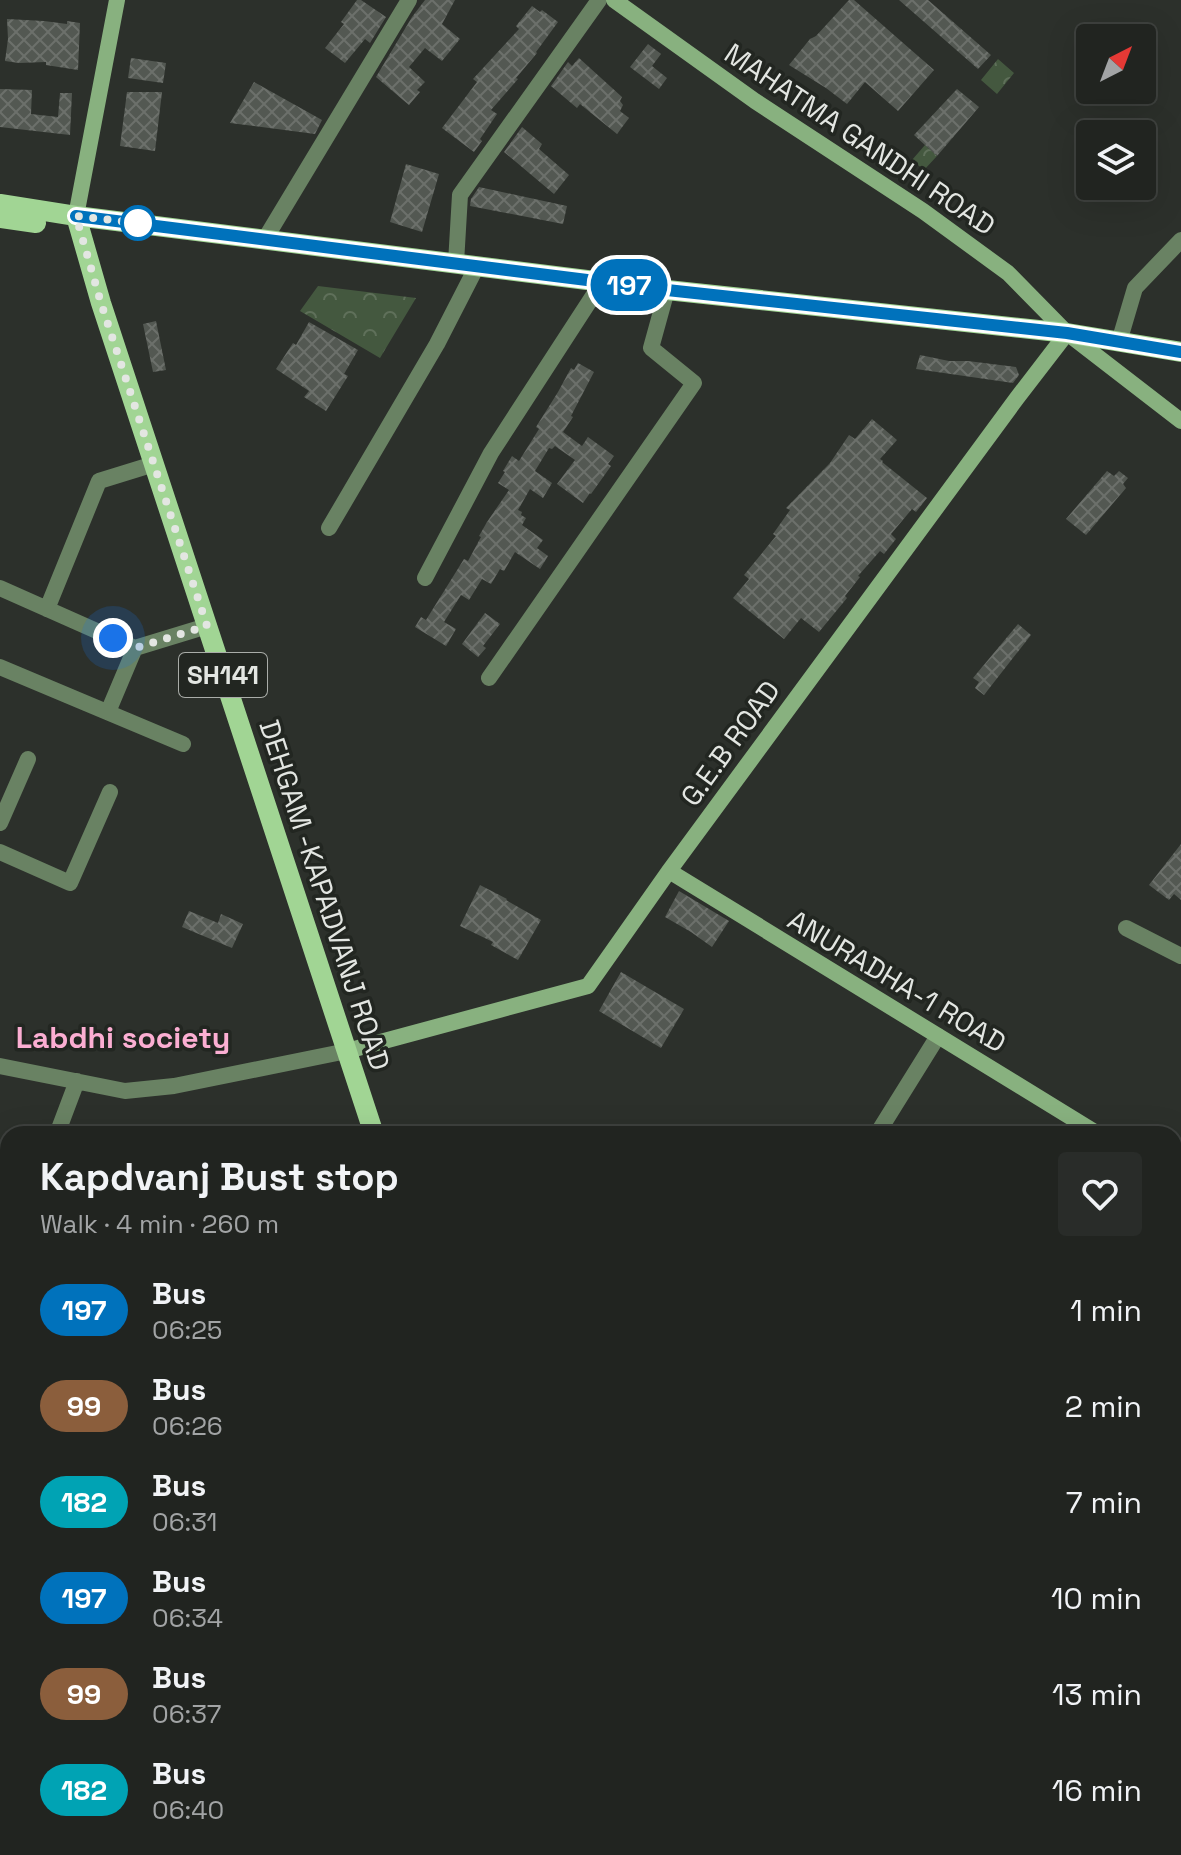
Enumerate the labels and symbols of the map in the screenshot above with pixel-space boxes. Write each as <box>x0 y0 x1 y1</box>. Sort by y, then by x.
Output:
north arrow <box>1076 24 1156 104</box>
street label: MAHATMA GANDHI ROAD <box>718 35 1002 243</box>
unlabelled marker <box>121 206 155 240</box>
line badge: 197 <box>583 259 675 311</box>
your location <box>93 618 133 658</box>
road number: SH141 <box>179 653 267 697</box>
street label: G.E.B ROAD <box>672 673 788 813</box>
street label: DEHGAM -KAPADVANJ ROAD <box>251 715 399 1075</box>
street label: ANURADHA-1 ROAD <box>781 902 1013 1060</box>
district label: Labdhi society <box>16 1018 230 1057</box>

